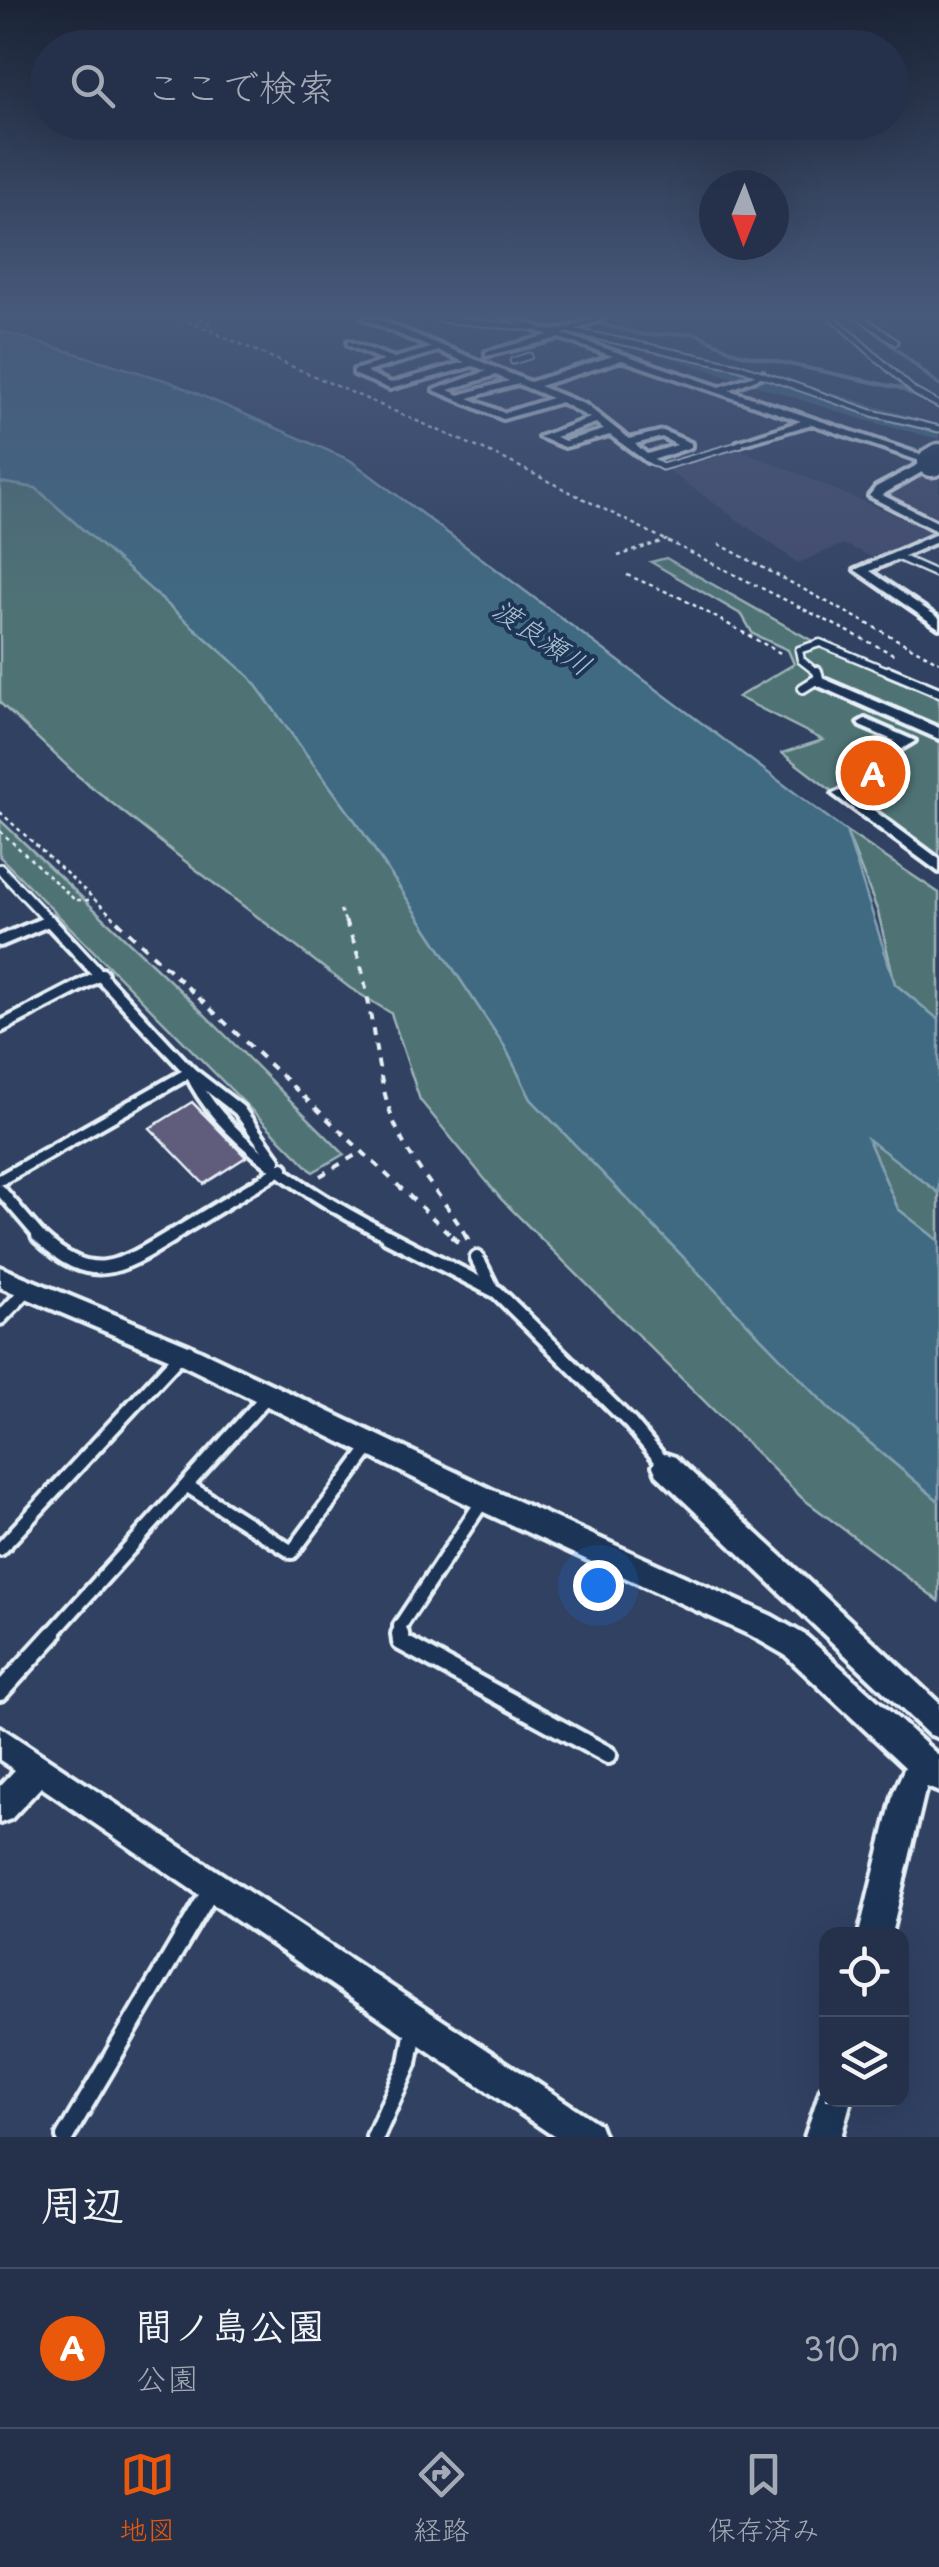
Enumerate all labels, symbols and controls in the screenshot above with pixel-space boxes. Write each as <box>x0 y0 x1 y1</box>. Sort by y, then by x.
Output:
search box <box>30 30 909 140</box>
text: ここで検索 <box>145 57 335 114</box>
icon: search <box>65 58 120 113</box>
north arrow <box>699 170 789 260</box>
water label: 渡良瀬川 <box>485 587 601 685</box>
pin: A <box>840 736 906 810</box>
your location <box>573 1560 624 1611</box>
map controls <box>819 1927 909 2107</box>
button: locate <box>819 1927 909 2017</box>
button: layers <box>819 2017 909 2107</box>
text: 周辺 <box>40 2171 124 2234</box>
text: 間ノ島公園 <box>135 2296 325 2353</box>
text: A <box>60 2324 85 2372</box>
text: 310 m <box>803 2324 899 2372</box>
text: 公園 <box>135 2353 199 2401</box>
tab: 地図 <box>119 2447 175 2550</box>
tab: 経路 <box>413 2447 470 2550</box>
tab: 保存済み <box>708 2447 820 2550</box>

